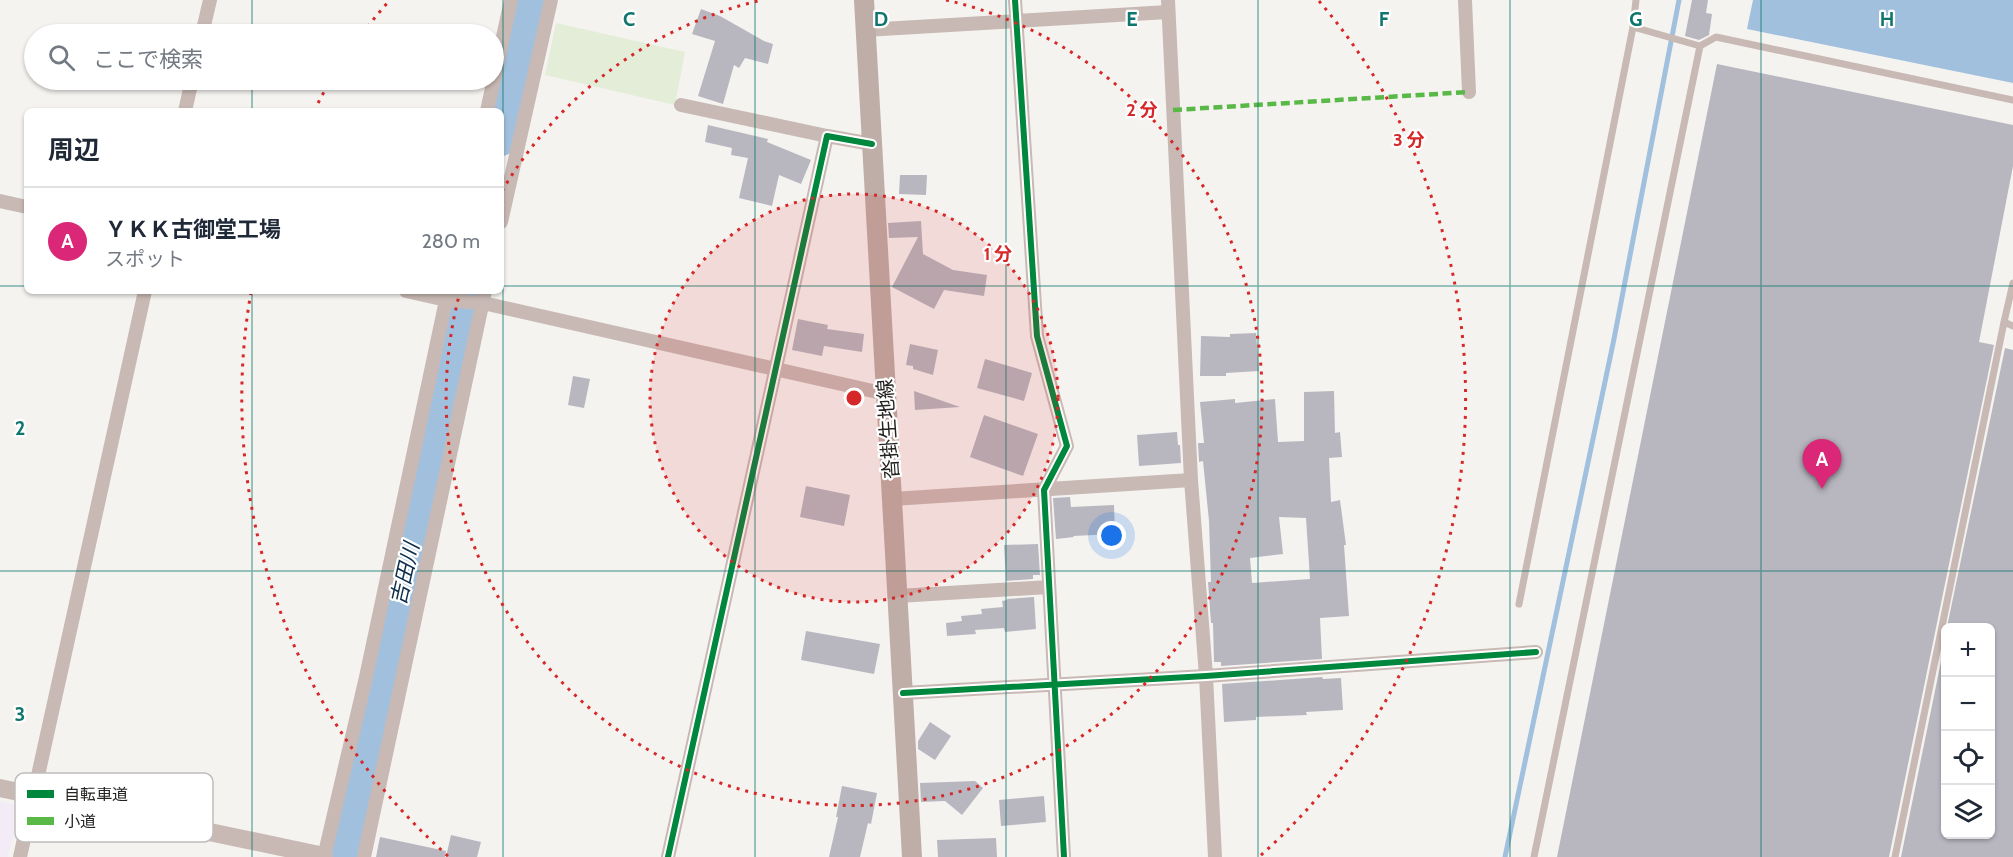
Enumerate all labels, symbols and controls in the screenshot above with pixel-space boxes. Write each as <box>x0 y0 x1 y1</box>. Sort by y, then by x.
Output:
text: C <box>623 7 635 31</box>
text: D <box>874 7 888 31</box>
text: E <box>1126 7 1138 31</box>
text: F <box>1379 7 1390 31</box>
text: G <box>1629 7 1643 31</box>
text: H <box>1880 7 1894 31</box>
search box <box>24 24 504 90</box>
icon: search <box>45 41 78 74</box>
text: ここで検索 <box>93 46 203 73</box>
text: 2 分 <box>1126 99 1158 121</box>
text: 3 分 <box>1393 129 1425 151</box>
text: 周辺 <box>48 134 100 166</box>
text: ＹＫＫ古御堂工場 <box>105 216 281 243</box>
text: A <box>61 229 74 253</box>
text: 280 m <box>421 229 480 253</box>
text: 1 分 <box>984 243 1012 265</box>
text: スポット <box>105 247 185 271</box>
street label: 沓掛生地線 <box>873 378 903 480</box>
centre of rings <box>844 388 864 408</box>
text: 2 <box>15 416 25 440</box>
pin: A <box>1802 440 1842 489</box>
your location <box>1097 521 1126 550</box>
water label: 吉田川 <box>385 538 424 607</box>
map controls <box>1941 623 1995 839</box>
button: + <box>1941 623 1995 677</box>
button: − <box>1941 677 1995 731</box>
text: 3 <box>15 702 25 726</box>
button: locate <box>1941 731 1995 785</box>
legend <box>15 773 213 842</box>
text: 自転車道 <box>64 785 128 804</box>
button: layers <box>1941 785 1995 839</box>
text: 小道 <box>64 812 96 831</box>

